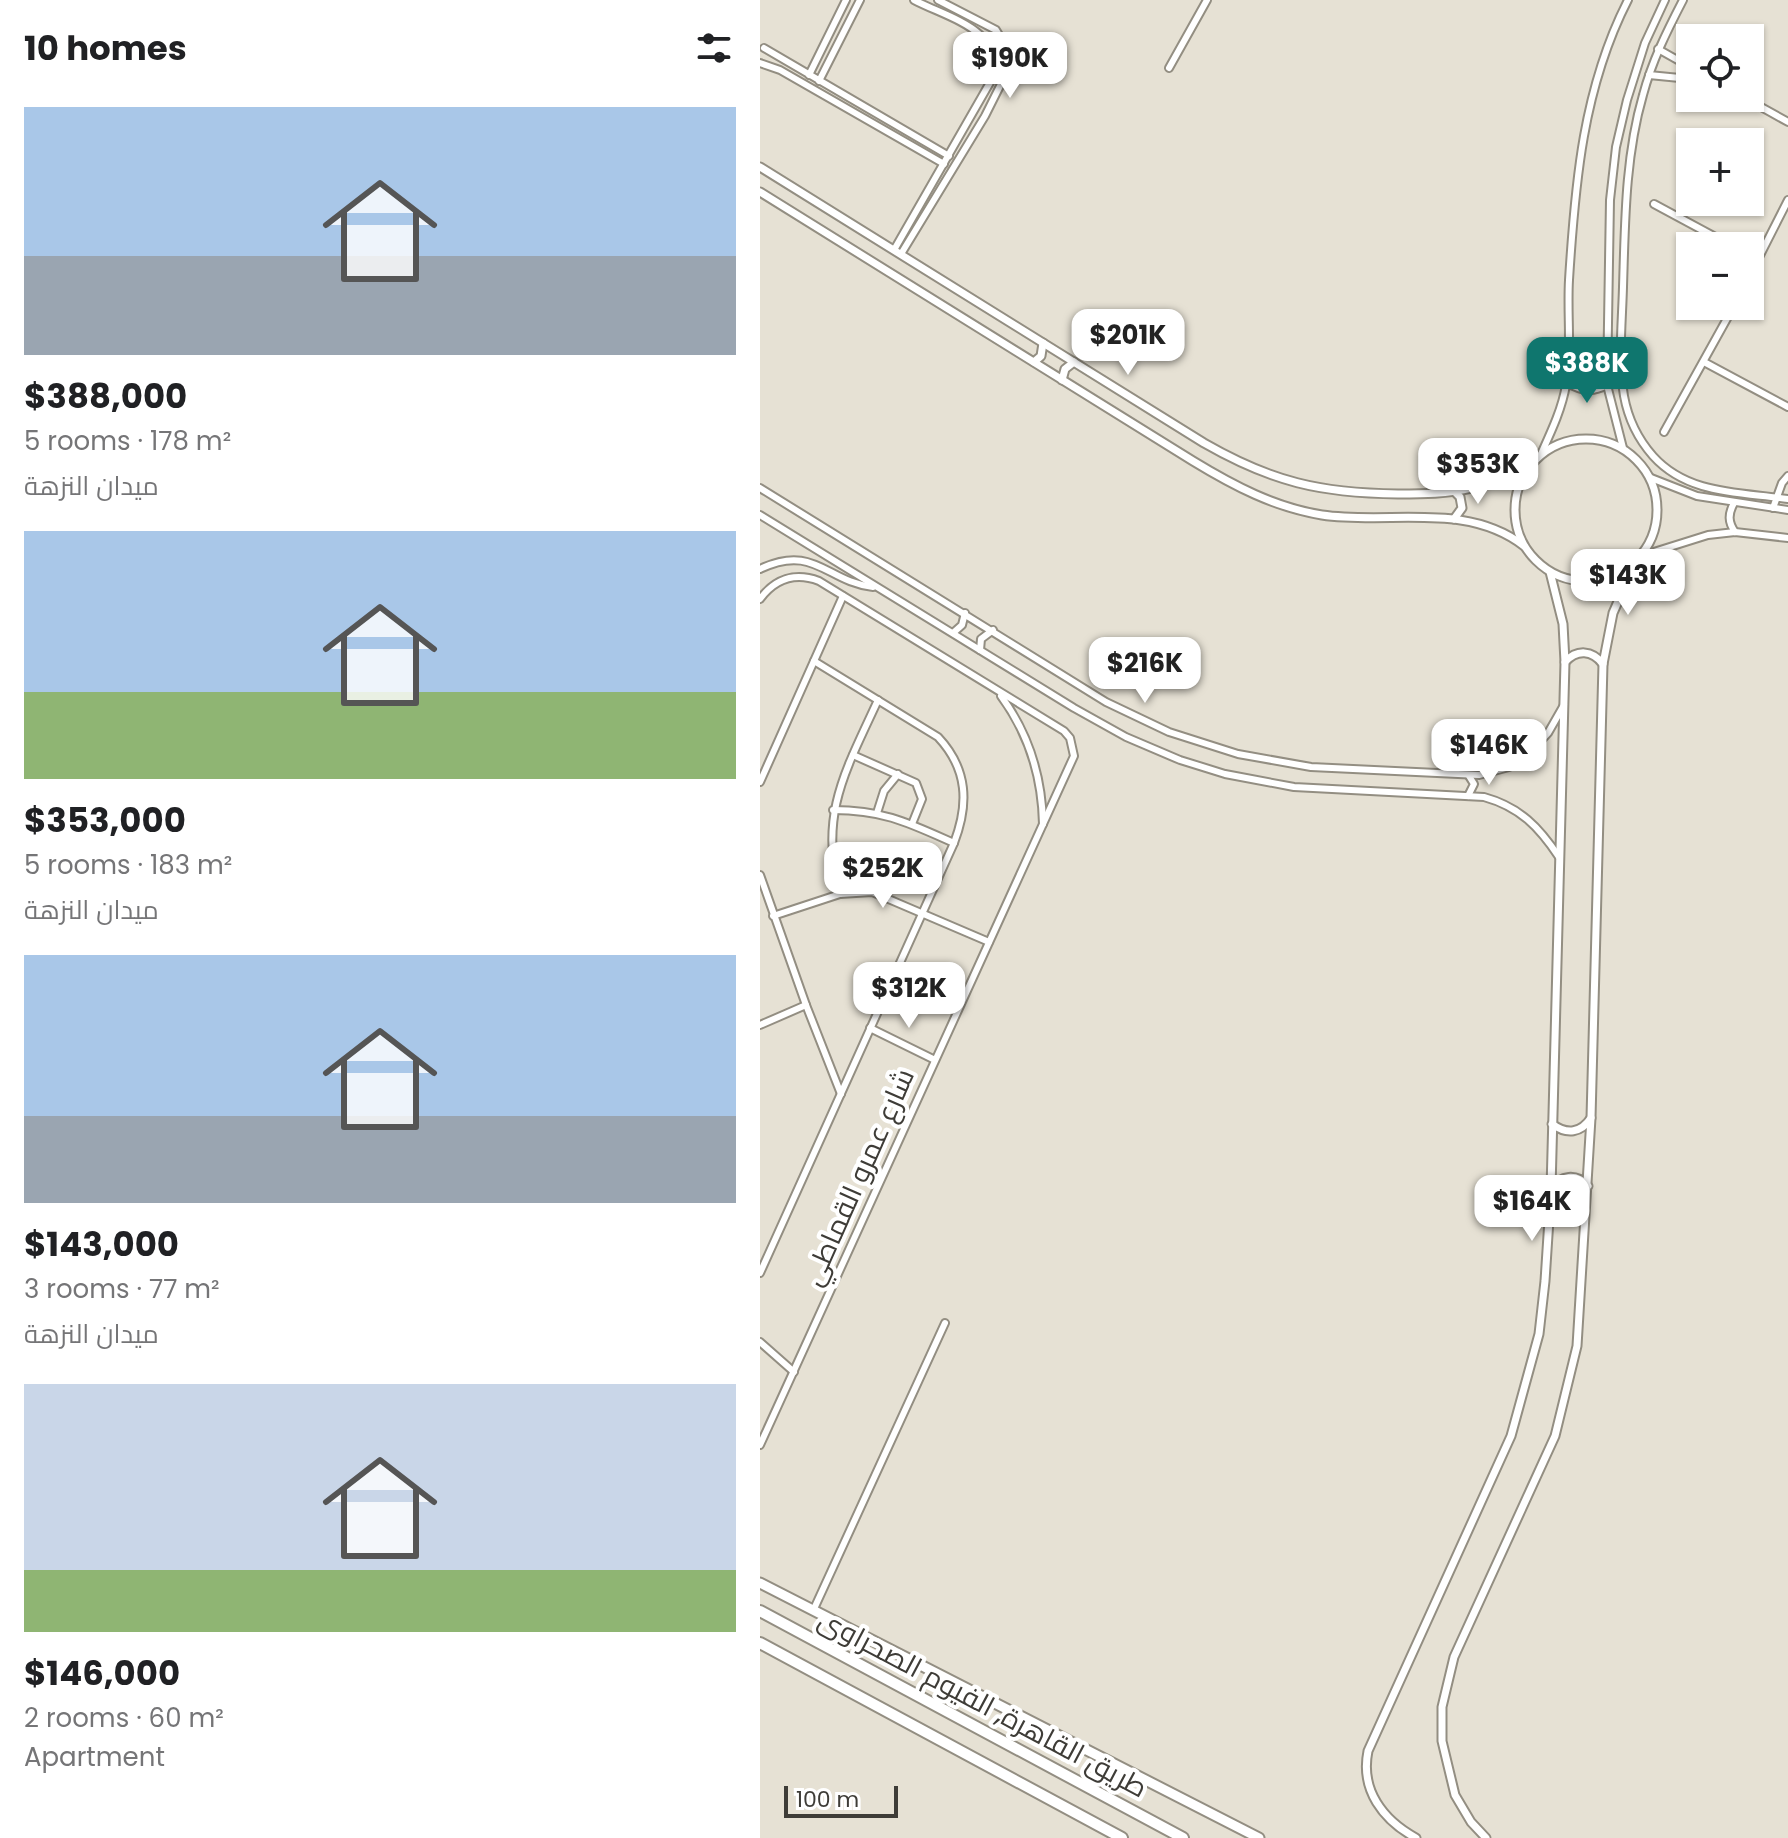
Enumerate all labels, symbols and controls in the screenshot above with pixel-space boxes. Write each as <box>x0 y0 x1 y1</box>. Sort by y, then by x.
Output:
text: 10 homes <box>24 24 187 72</box>
map controls <box>1676 24 1764 320</box>
button: locate <box>1676 24 1764 112</box>
icon: filters <box>692 26 736 70</box>
pin: $190K <box>954 32 1066 100</box>
text: $190K <box>971 40 1049 76</box>
button: + <box>1676 128 1764 216</box>
icon: home <box>308 159 452 303</box>
button: − <box>1676 232 1764 320</box>
pin: $201K <box>1072 309 1184 377</box>
text: $201K <box>1090 317 1166 353</box>
pin: $388K <box>1531 337 1643 405</box>
text: $388K <box>1545 345 1629 381</box>
text: $388,000 <box>24 372 187 420</box>
text: 5 rooms · 178 m² <box>24 423 231 459</box>
pin: $353K <box>1422 438 1534 506</box>
text: $353K <box>1436 446 1520 482</box>
text: ميدان النزهة <box>24 468 159 504</box>
pin: $143K <box>1572 549 1684 617</box>
text: $143K <box>1589 557 1667 593</box>
icon: home <box>308 583 452 727</box>
pin: $216K <box>1089 637 1201 705</box>
text: $216K <box>1107 645 1183 681</box>
pin: $146K <box>1433 719 1545 787</box>
text: $146K <box>1449 727 1529 763</box>
text: $353,000 <box>24 796 186 844</box>
pin: $252K <box>827 842 939 910</box>
text: 5 rooms · 183 m² <box>24 847 232 883</box>
text: $252K <box>842 850 924 886</box>
text: ميدان النزهة <box>24 892 159 928</box>
pin: $312K <box>853 962 965 1030</box>
text: $312K <box>871 970 947 1006</box>
icon: home <box>308 1007 452 1151</box>
street label: شارع عمرو القماطي <box>793 1062 926 1293</box>
pin: $164K <box>1476 1175 1588 1243</box>
text: $164K <box>1492 1183 1572 1219</box>
text: $143,000 <box>24 1220 179 1268</box>
text: 3 rooms · 77 m² <box>24 1271 220 1307</box>
text: ميدان النزهة <box>24 1316 159 1352</box>
icon: home <box>308 1436 452 1580</box>
street label: طريق القاهرة, الفيوم الصحراوى <box>811 1600 1154 1807</box>
text: $146,000 <box>24 1649 180 1697</box>
text: 2 rooms · 60 m² <box>24 1700 224 1736</box>
text: Apartment <box>24 1739 165 1775</box>
scale bar <box>784 1782 898 1818</box>
text: 100 m <box>796 1784 859 1815</box>

